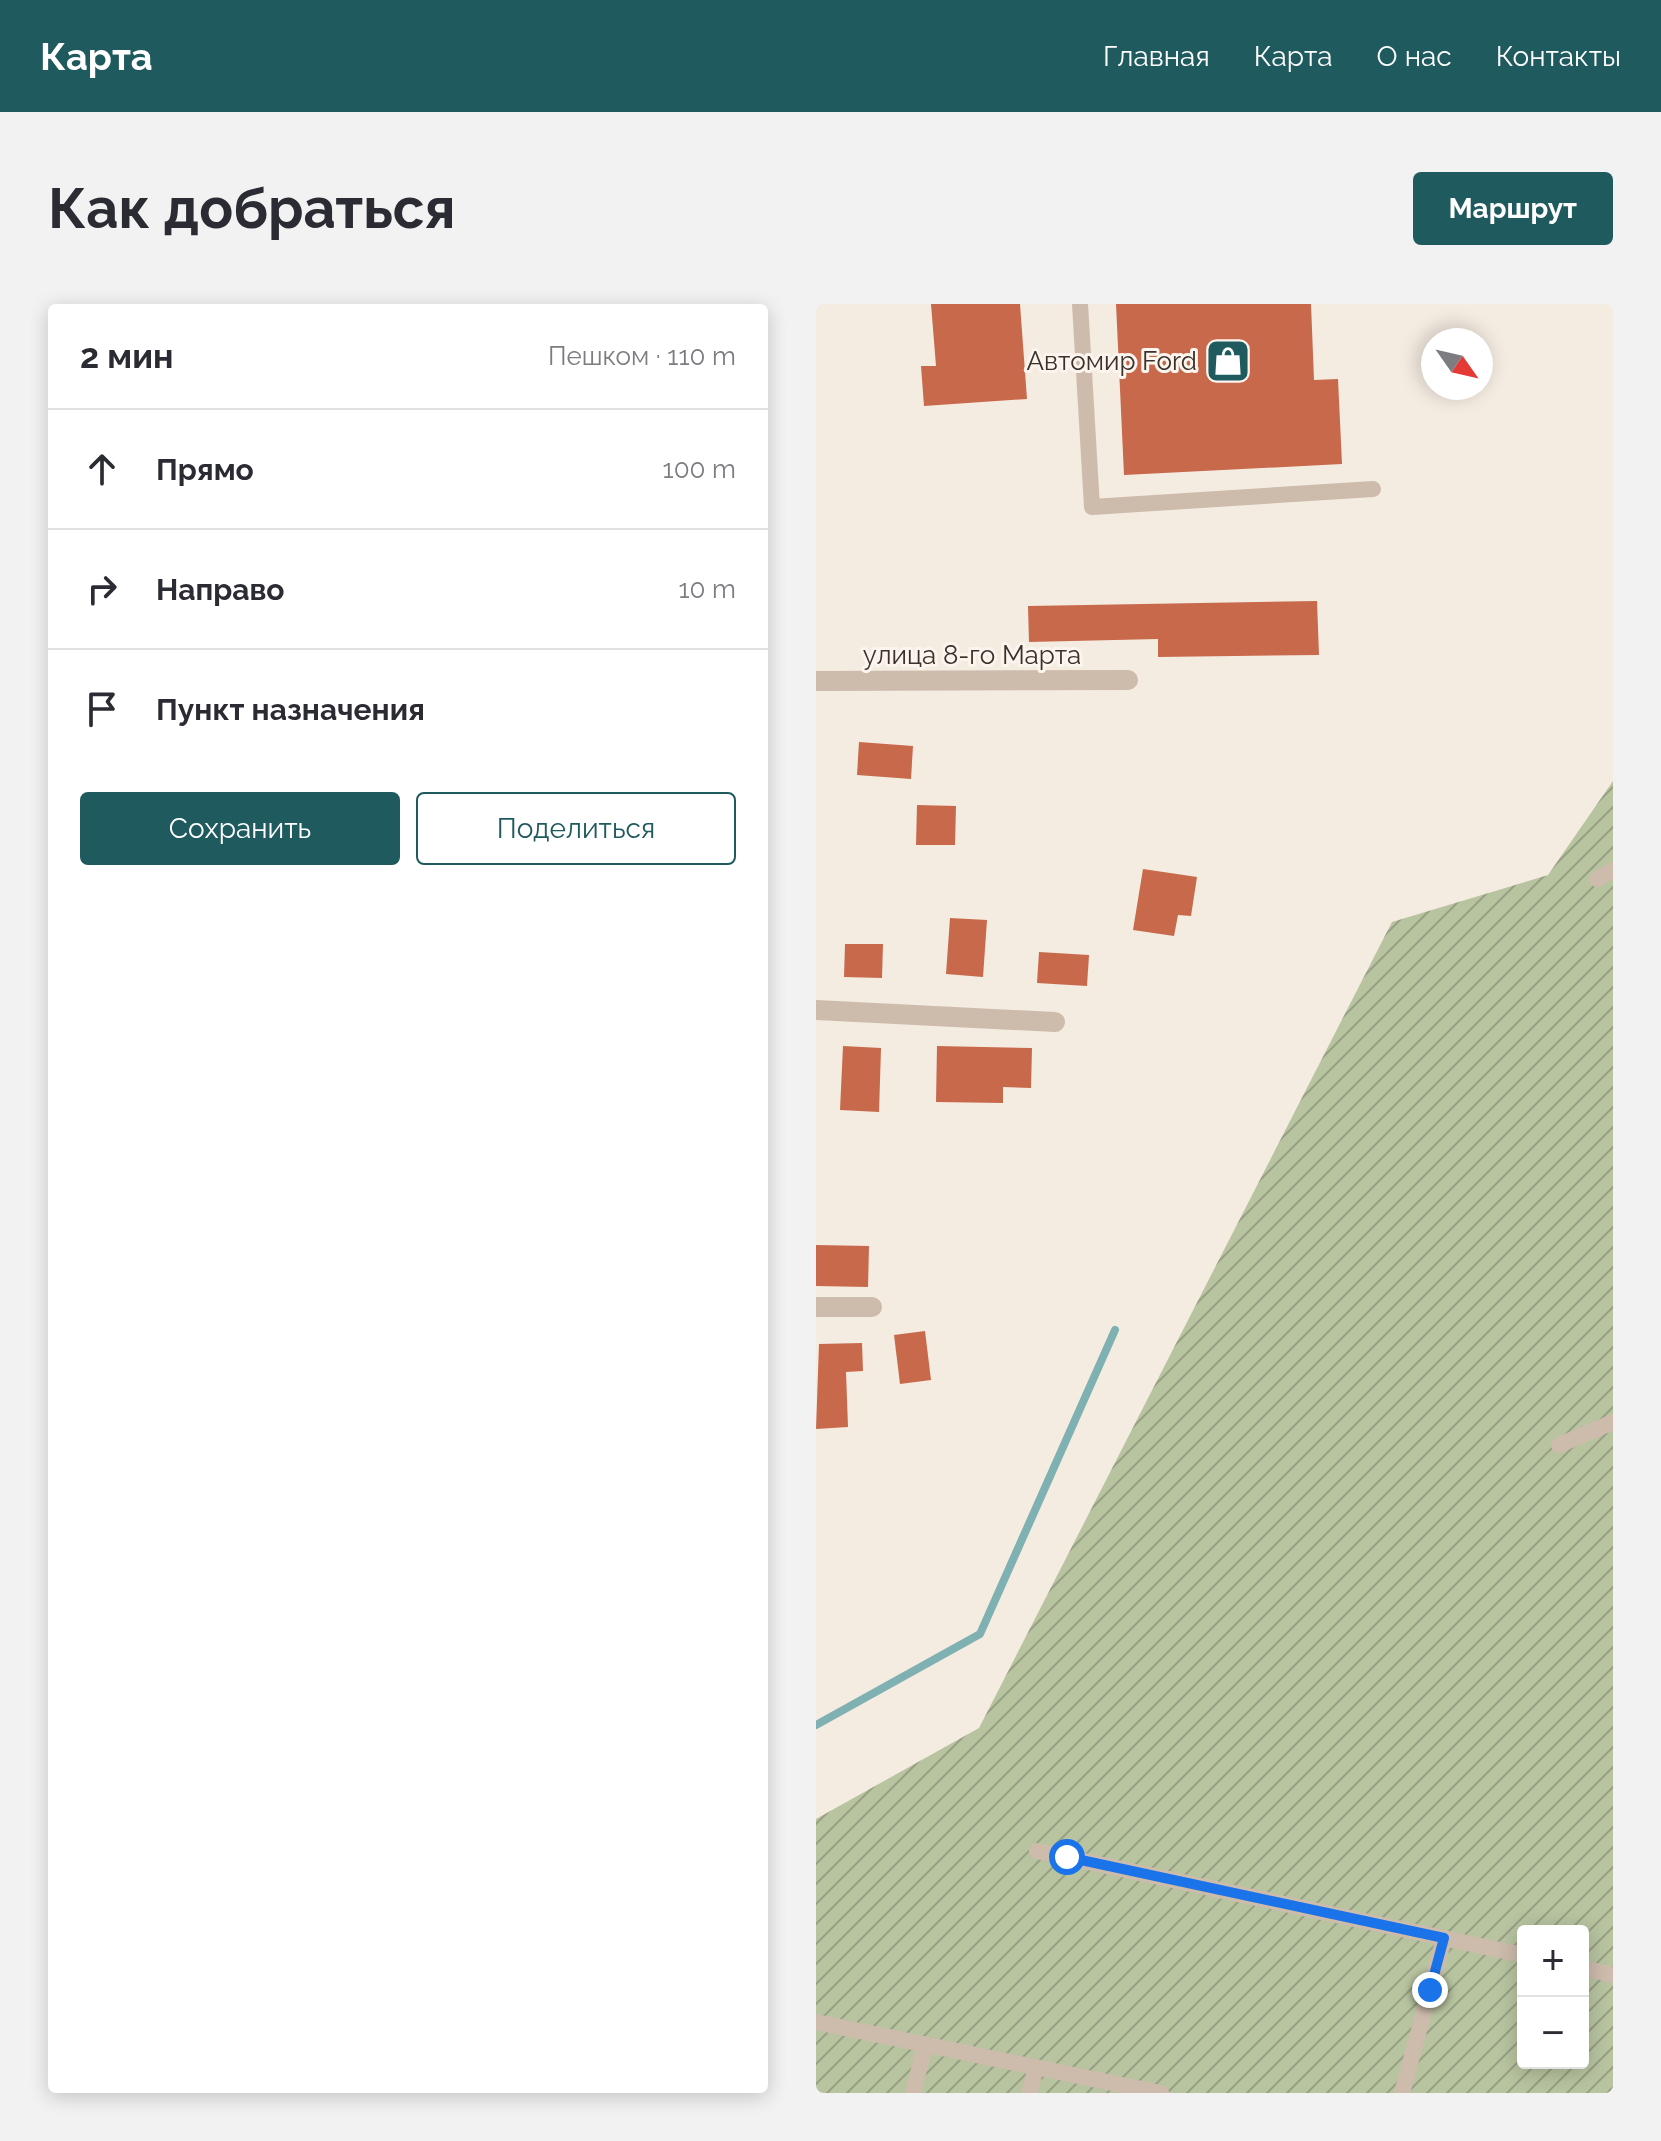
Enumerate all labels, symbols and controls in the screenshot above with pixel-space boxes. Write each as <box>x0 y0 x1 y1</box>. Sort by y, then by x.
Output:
text: Карта <box>40 34 153 79</box>
text: Главная <box>1103 40 1210 73</box>
text: Карта <box>1254 40 1333 73</box>
text: О нас <box>1377 40 1452 73</box>
text: Контакты <box>1496 40 1621 73</box>
button: Маршрут <box>1413 172 1613 245</box>
text: Как добраться <box>48 175 455 241</box>
north arrow <box>1421 328 1493 400</box>
text: 2 мин <box>80 336 174 376</box>
shop icon: Автомир Ford <box>1204 337 1252 385</box>
text: Пешком · 110 m <box>548 341 736 371</box>
place label: Автомир Ford <box>1026 346 1197 376</box>
icon: ahead <box>80 447 124 491</box>
text: Прямо <box>156 452 254 487</box>
text: 100 m <box>663 454 736 484</box>
icon: right <box>80 567 124 611</box>
text: Направо <box>156 572 285 607</box>
text: 10 m <box>678 574 736 604</box>
street label: улица 8-го Марта <box>863 640 1081 670</box>
icon: arrive <box>80 687 124 731</box>
text: Пункт назначения <box>156 692 425 727</box>
button: Сохранить <box>80 792 400 865</box>
button: Поделиться <box>416 792 736 865</box>
route start <box>1049 1839 1085 1875</box>
map controls <box>1517 1925 1589 2069</box>
button: + <box>1517 1925 1589 1997</box>
route end <box>1412 1972 1448 2008</box>
button: − <box>1517 1997 1589 2069</box>

